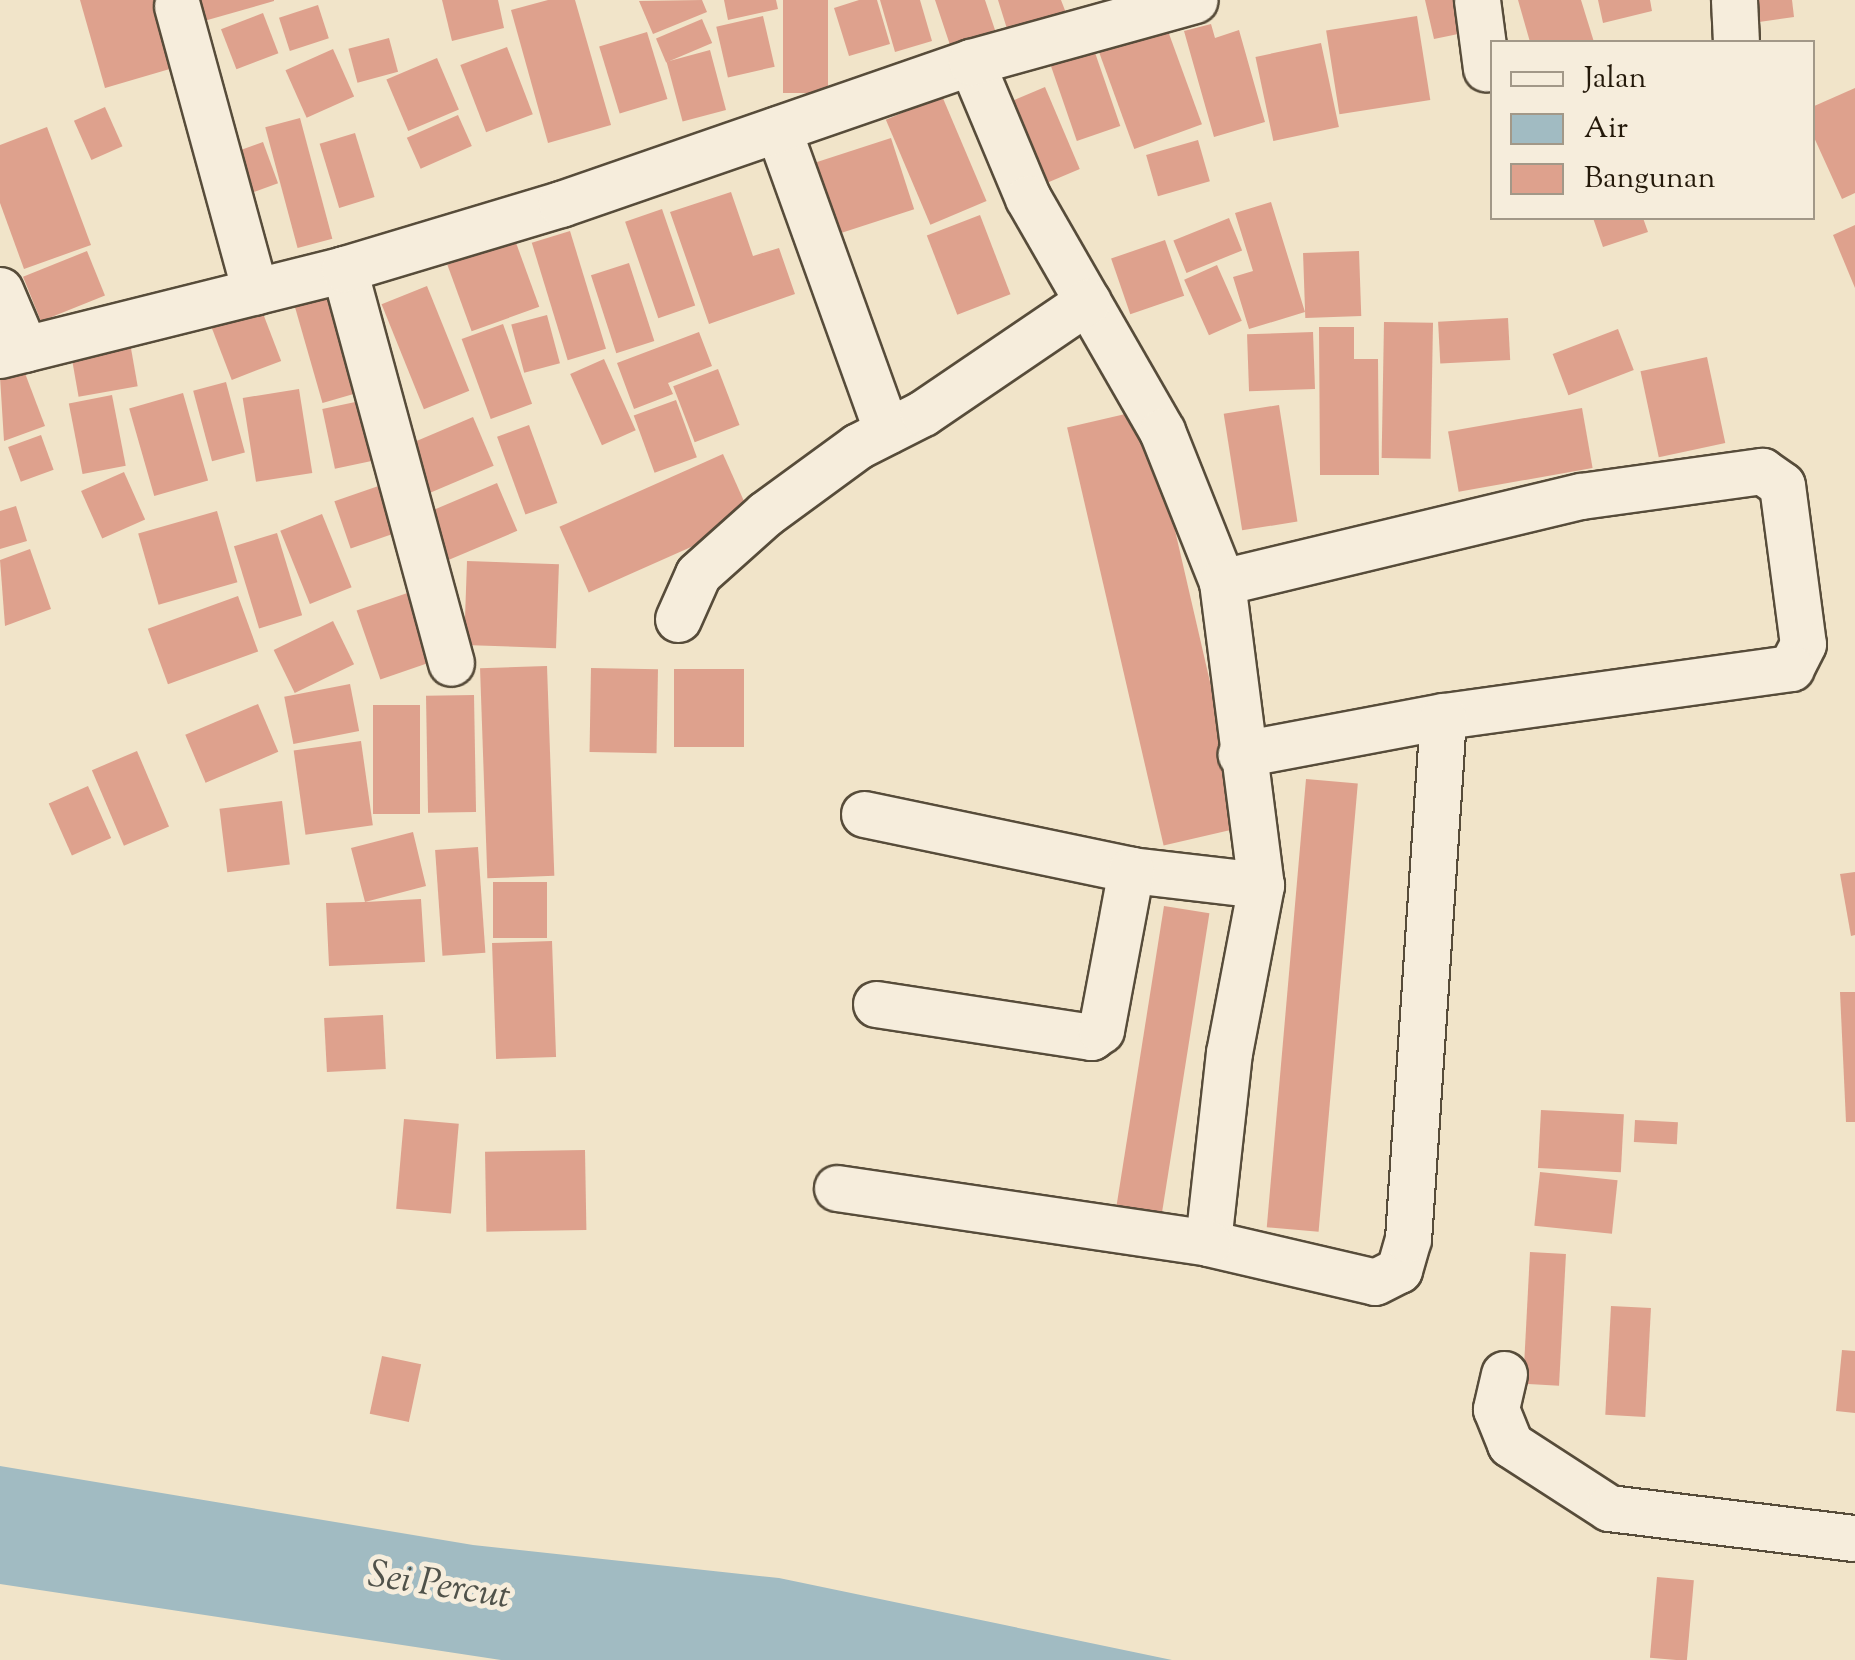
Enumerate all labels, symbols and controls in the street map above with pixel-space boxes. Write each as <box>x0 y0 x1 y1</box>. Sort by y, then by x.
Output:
legend <box>1490 40 1815 220</box>
text: Jalan <box>1584 58 1646 101</box>
text: Air <box>1584 108 1628 151</box>
text: Bangunan <box>1584 158 1715 201</box>
water label: Sei Percut <box>365 1554 513 1622</box>

